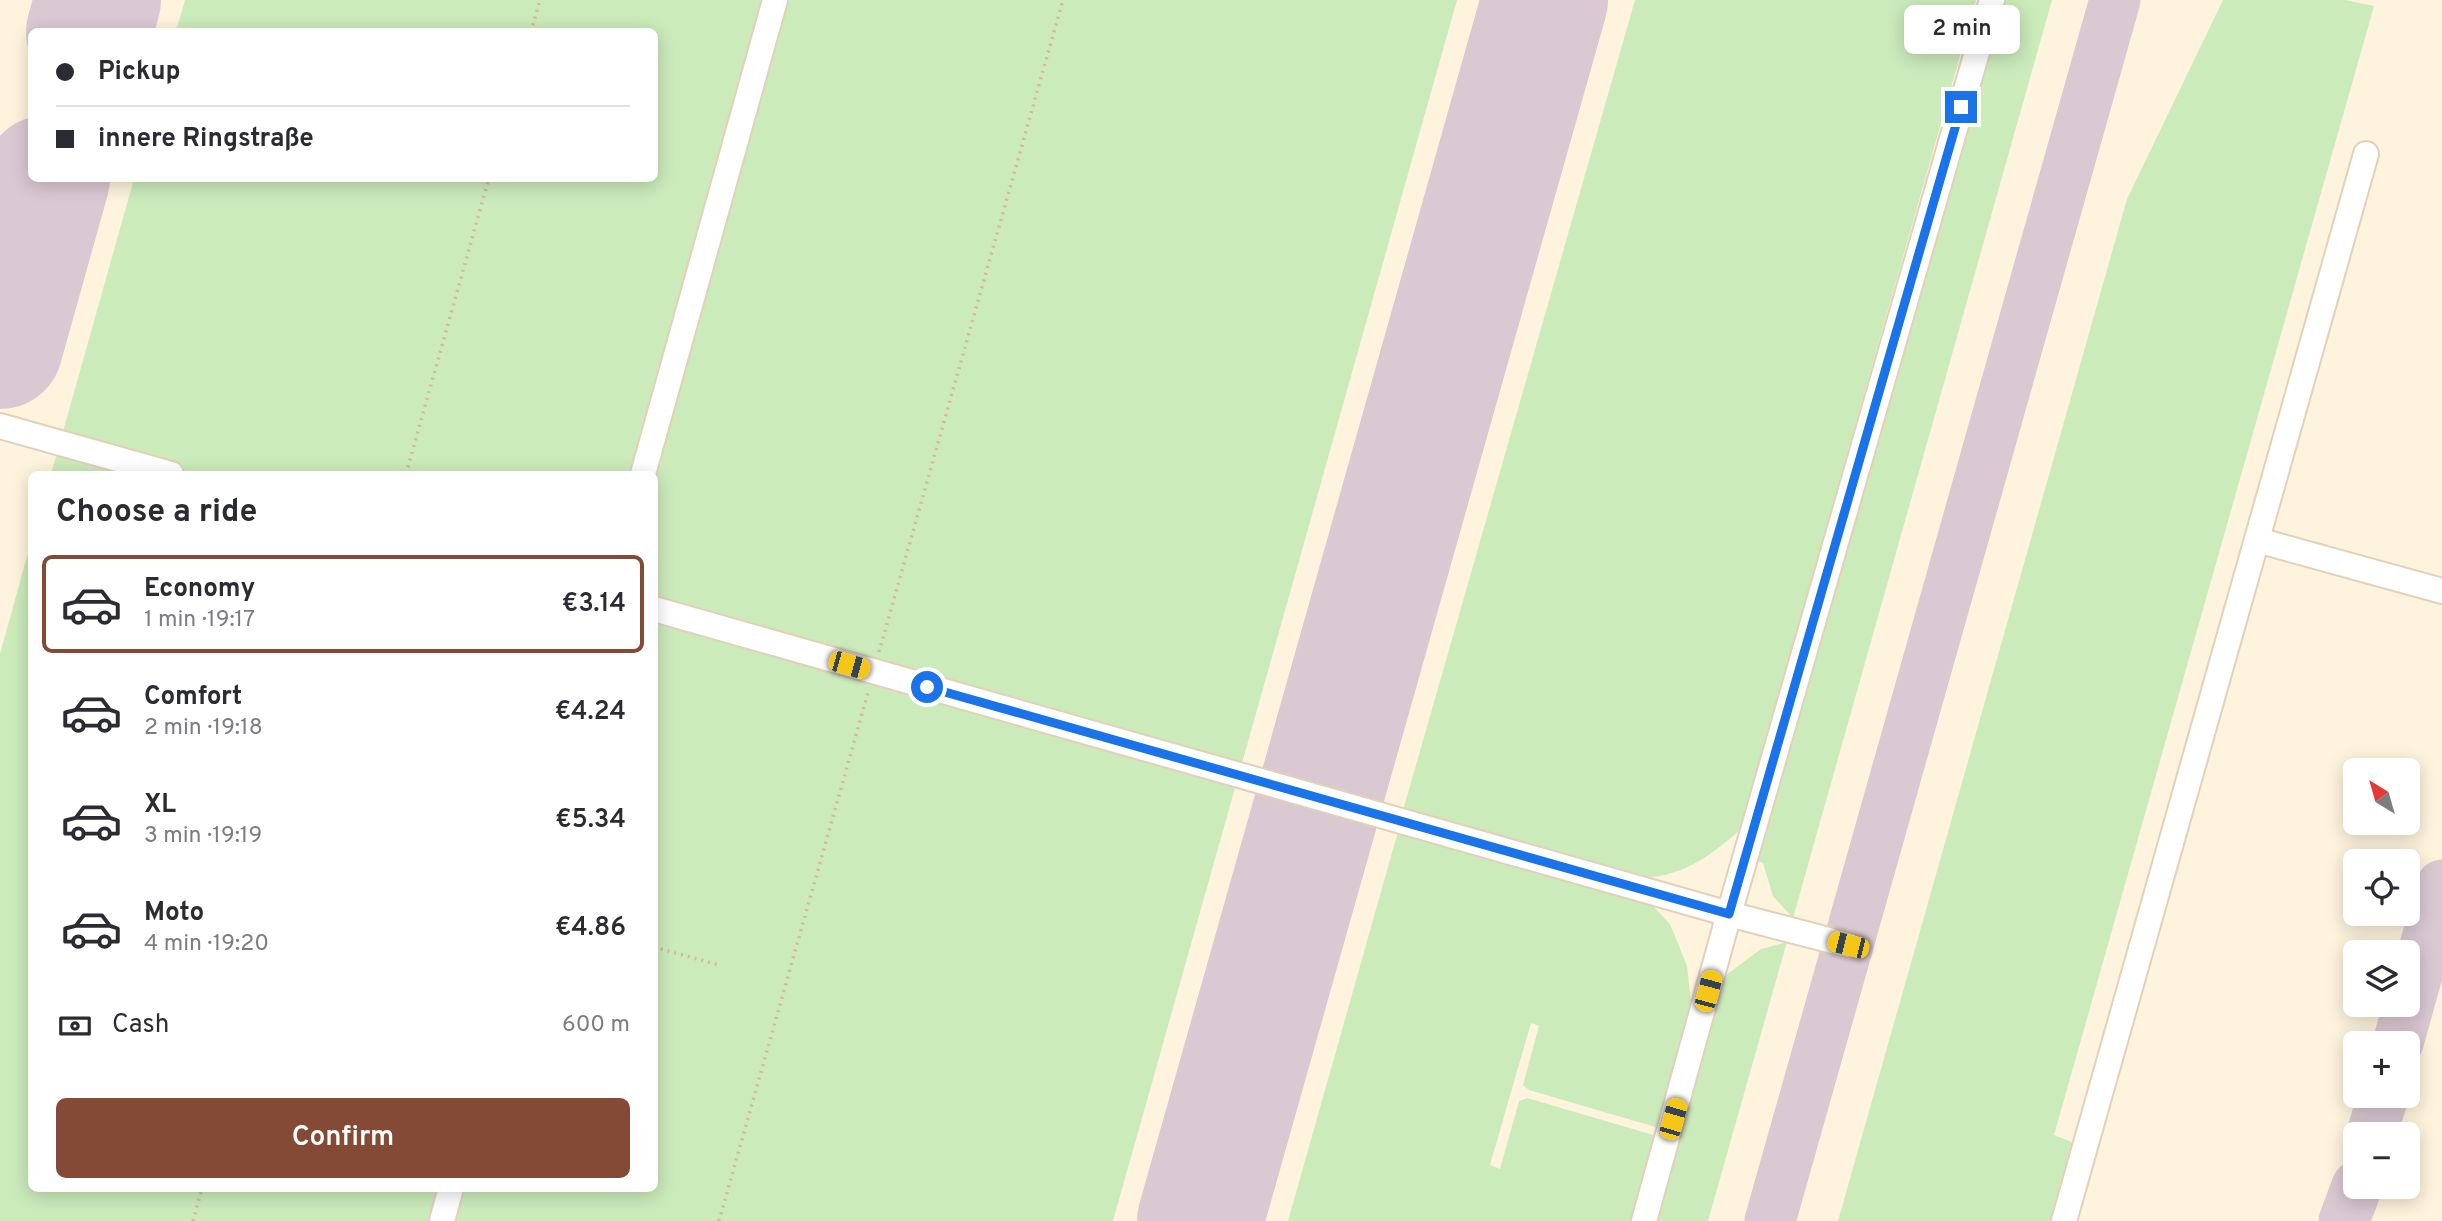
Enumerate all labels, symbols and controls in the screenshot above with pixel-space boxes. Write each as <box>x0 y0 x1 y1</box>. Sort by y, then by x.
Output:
callout: 2 min <box>1903 6 2019 55</box>
text: 2 min <box>1932 15 1992 44</box>
text: Pickup <box>98 56 181 89</box>
route end <box>1945 91 1977 123</box>
text: innere Ringstraße <box>98 123 314 156</box>
text: Choose a ride <box>56 493 257 533</box>
icon: car <box>60 573 123 636</box>
text: Economy <box>144 573 255 606</box>
text: €3.14 <box>562 588 626 621</box>
text: 1 min · 19:17 <box>144 606 255 635</box>
car <box>826 649 873 681</box>
route start <box>911 671 943 703</box>
icon: car <box>60 681 123 744</box>
text: Comfort <box>144 681 242 714</box>
text: €4.24 <box>555 696 626 729</box>
text: 2 min · 19:18 <box>144 714 263 743</box>
north arrow <box>2343 758 2420 835</box>
map controls <box>2343 758 2420 1199</box>
icon: car <box>60 789 123 852</box>
text: XL <box>144 789 176 822</box>
text: €5.34 <box>555 804 626 837</box>
text: 3 min · 19:19 <box>144 822 262 851</box>
button: locate <box>2343 849 2420 926</box>
icon: car <box>60 897 123 960</box>
text: Moto <box>144 897 204 930</box>
text: €4.86 <box>555 912 626 945</box>
text: 4 min · 19:20 <box>144 930 269 959</box>
car <box>1826 930 1871 960</box>
button: layers <box>2343 940 2420 1017</box>
car <box>1693 968 1724 1014</box>
icon: cash <box>56 1007 94 1045</box>
text: Cash <box>112 1009 169 1042</box>
text: 600 m <box>562 1011 630 1040</box>
button: + <box>2343 1031 2420 1108</box>
car <box>1658 1096 1689 1142</box>
button: Confirm <box>56 1098 630 1178</box>
button: − <box>2343 1122 2420 1199</box>

